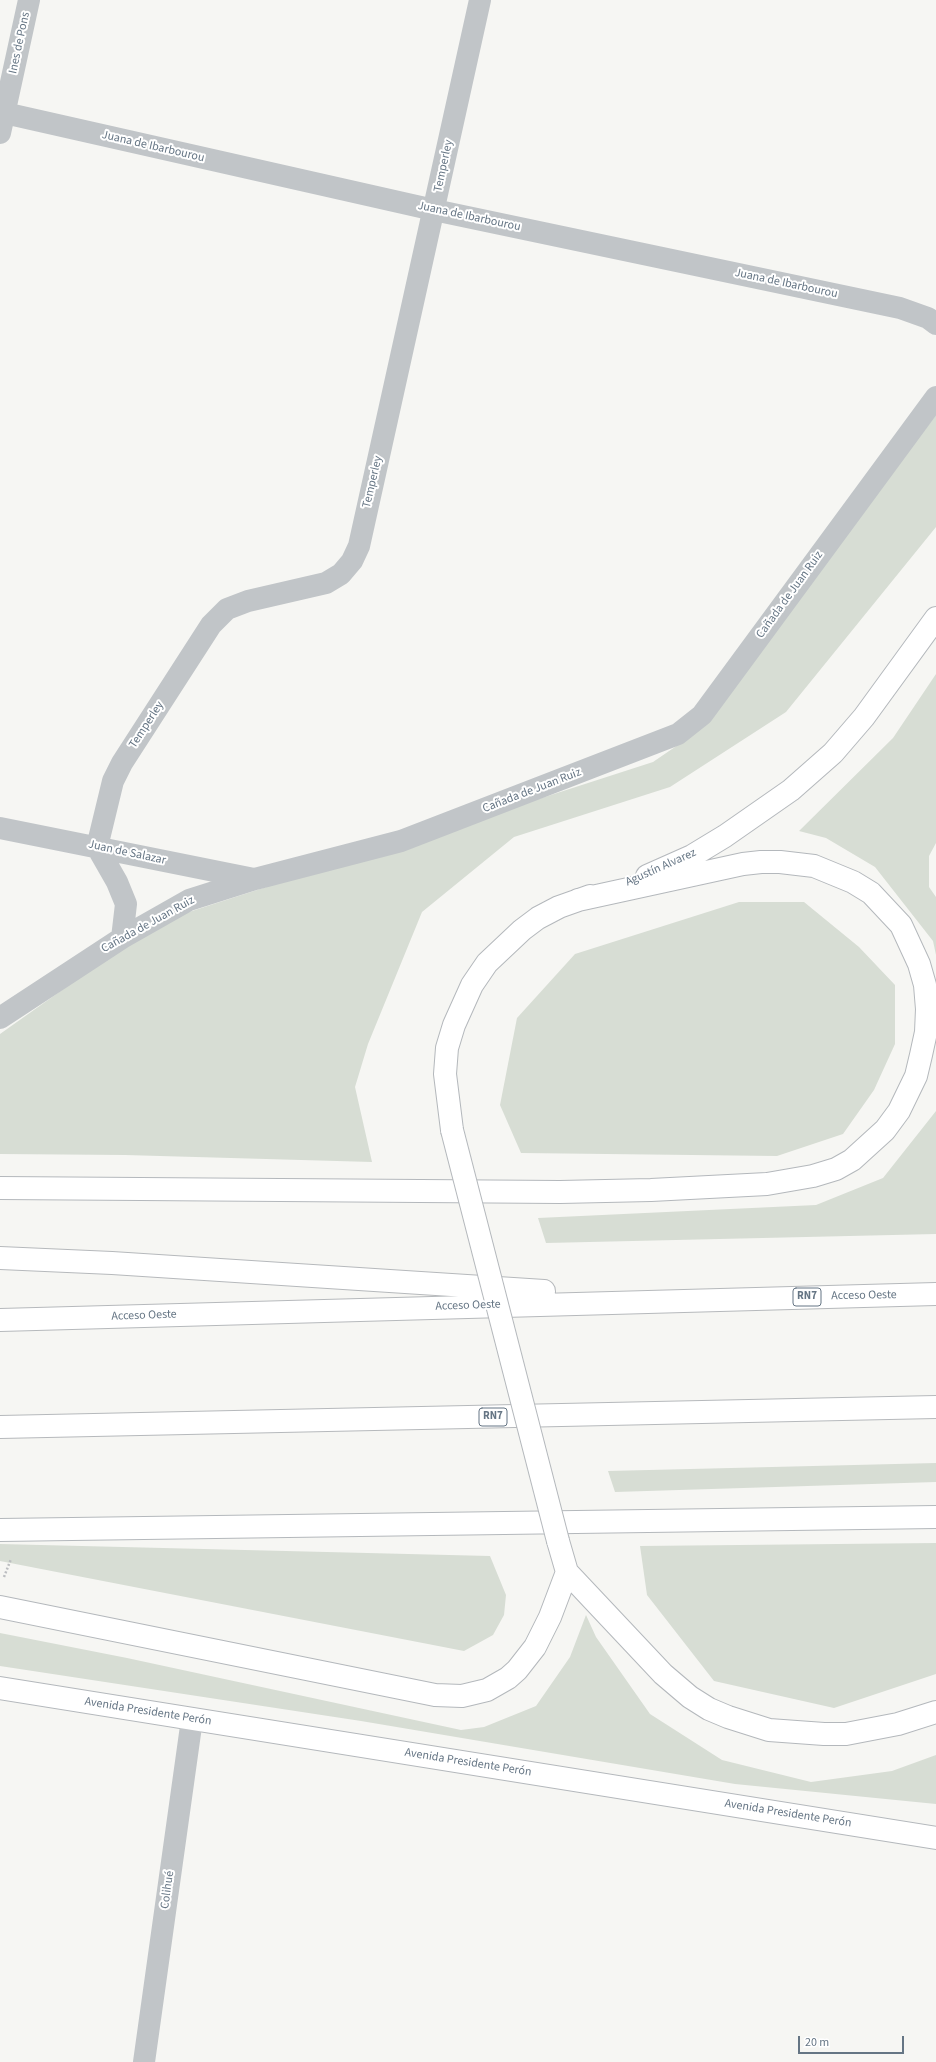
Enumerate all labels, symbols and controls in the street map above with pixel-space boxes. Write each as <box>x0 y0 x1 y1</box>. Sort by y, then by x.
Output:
street label: Ines de Pons <box>6 11 34 75</box>
street label: Juana de Ibarbourou <box>100 128 206 166</box>
street label: Temperley <box>431 139 457 193</box>
street label: Juana de Ibarbourou <box>416 199 522 235</box>
street label: Juana de Ibarbourou <box>733 266 839 302</box>
street label: Temperley <box>360 455 386 509</box>
street label: Cañada de Juan Ruiz <box>754 549 826 641</box>
street label: Temperley <box>127 699 167 751</box>
street label: Cañada de Juan Ruiz <box>481 766 583 816</box>
street label: Juan de Salazar <box>87 838 167 868</box>
street label: Agustín Alvarez <box>623 846 699 890</box>
street label: Cañada de Juan Ruiz <box>99 893 197 957</box>
road number: RN7 <box>793 1288 821 1306</box>
street label: Acceso Oeste <box>831 1288 897 1304</box>
street label: Acceso Oeste <box>435 1298 501 1314</box>
street label: Acceso Oeste <box>111 1308 177 1324</box>
road number: RN7 <box>479 1408 507 1426</box>
street label: Avenida Presidente Perón <box>84 1695 212 1729</box>
street label: Avenida Presidente Perón <box>404 1746 532 1780</box>
street label: Avenida Presidente Perón <box>724 1797 852 1831</box>
street label: Colihué <box>158 1870 178 1910</box>
scale bar <box>800 2028 906 2054</box>
text: 20 m <box>805 2034 829 2051</box>

